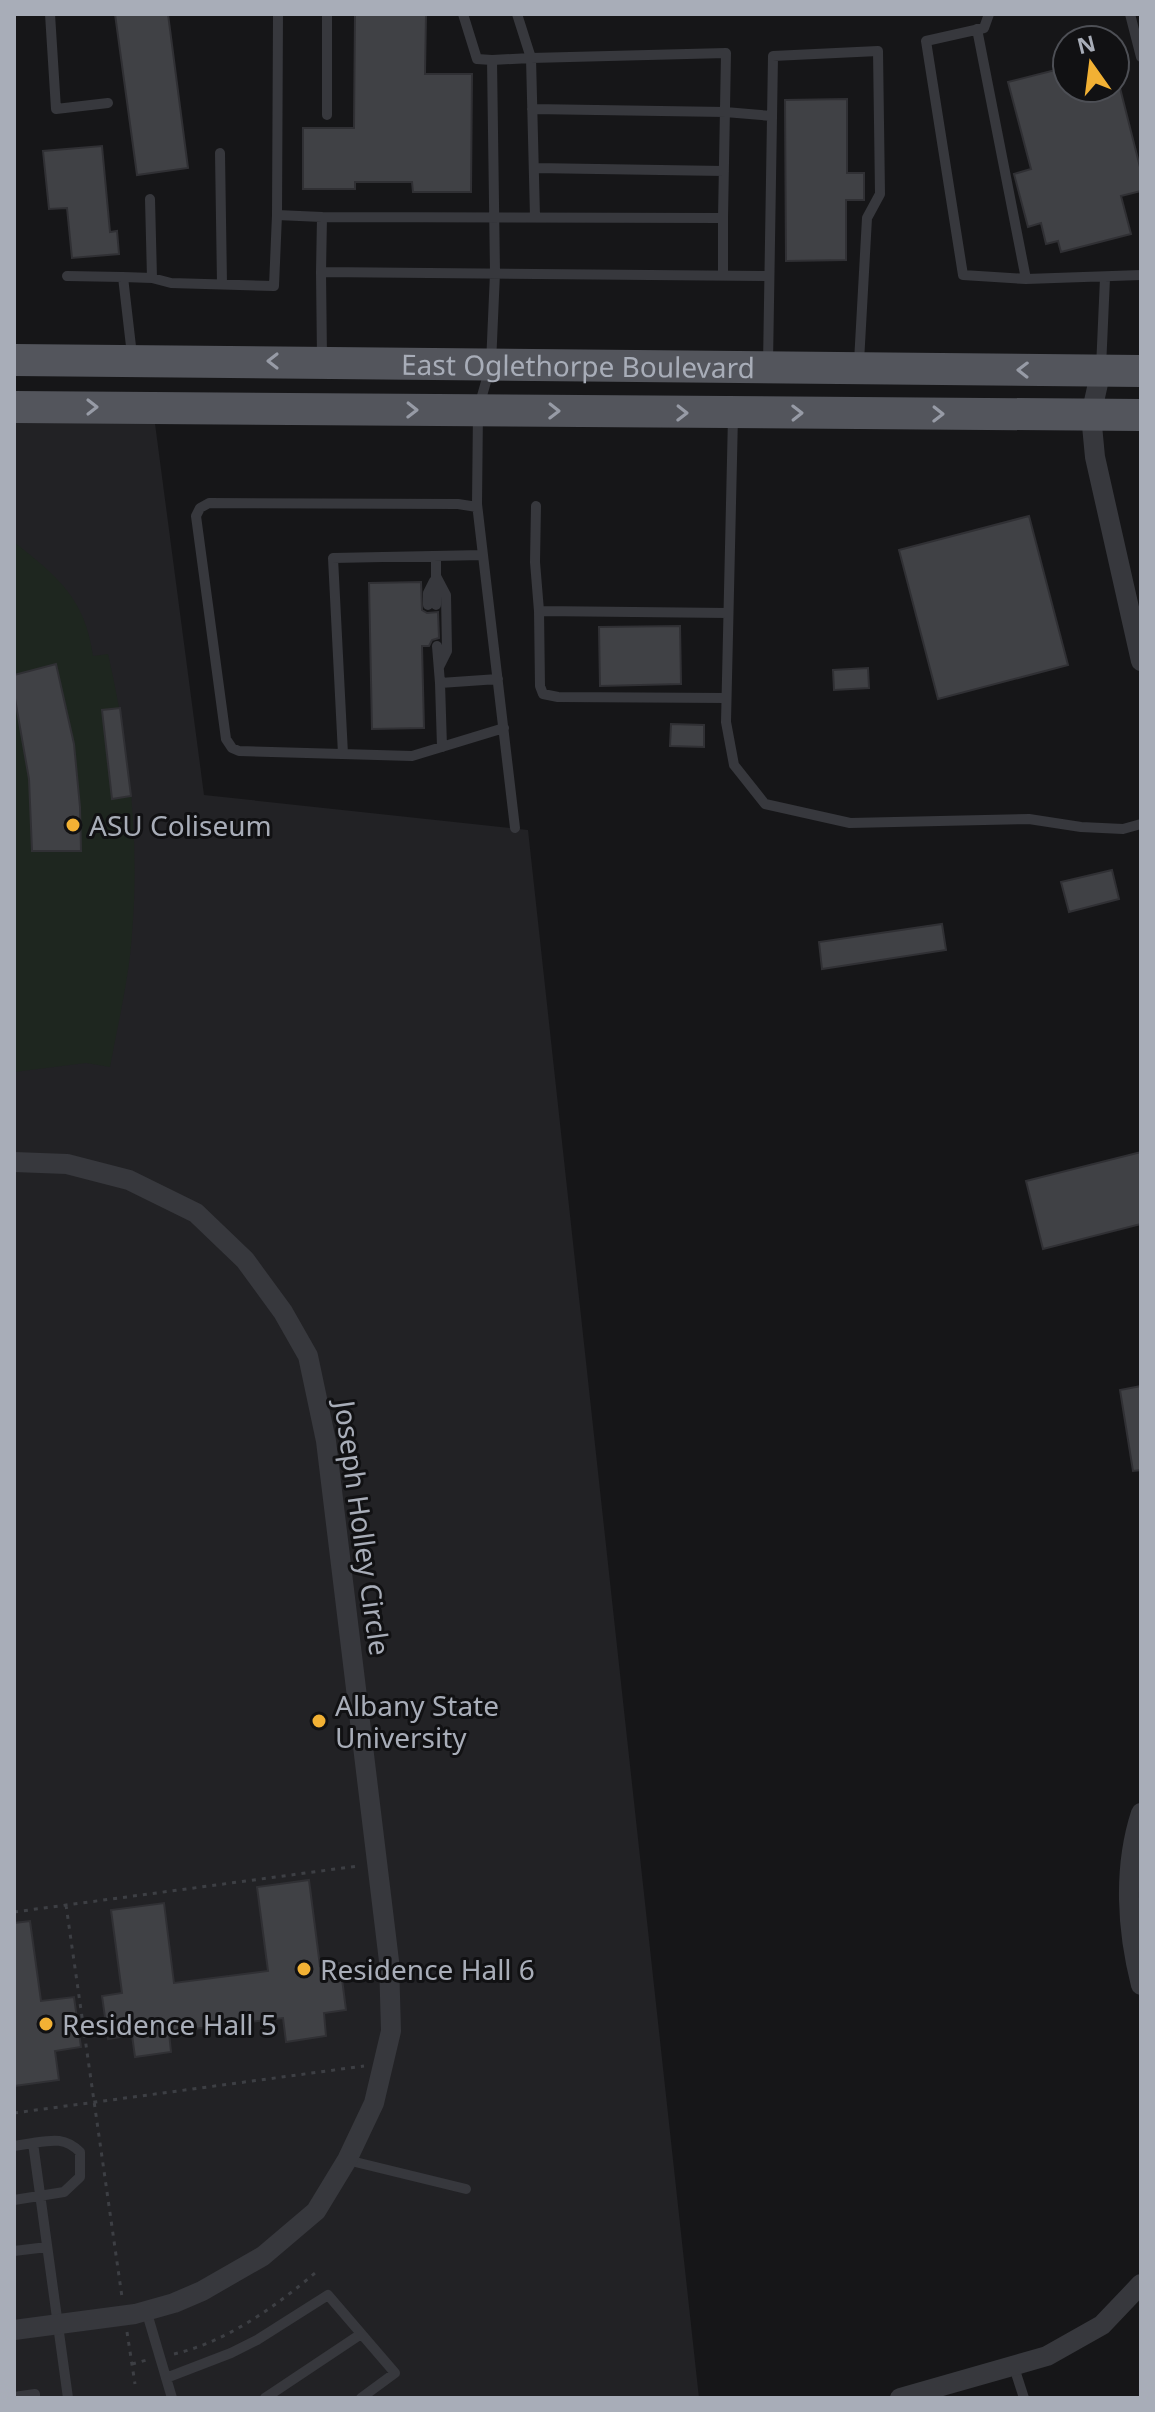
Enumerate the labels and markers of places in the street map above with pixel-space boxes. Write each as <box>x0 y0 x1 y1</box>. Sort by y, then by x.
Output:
place label: ASU Coliseum <box>89 806 272 844</box>
marker: ASU Coliseum <box>64 816 82 834</box>
place label: Albany State University <box>335 1686 499 1756</box>
marker: Albany State University <box>310 1712 328 1730</box>
place label: Residence Hall 6 <box>320 1950 535 1988</box>
marker: Residence Hall 6 <box>295 1960 313 1978</box>
place label: Residence Hall 5 <box>62 2005 277 2043</box>
marker: Residence Hall 5 <box>37 2015 55 2033</box>

